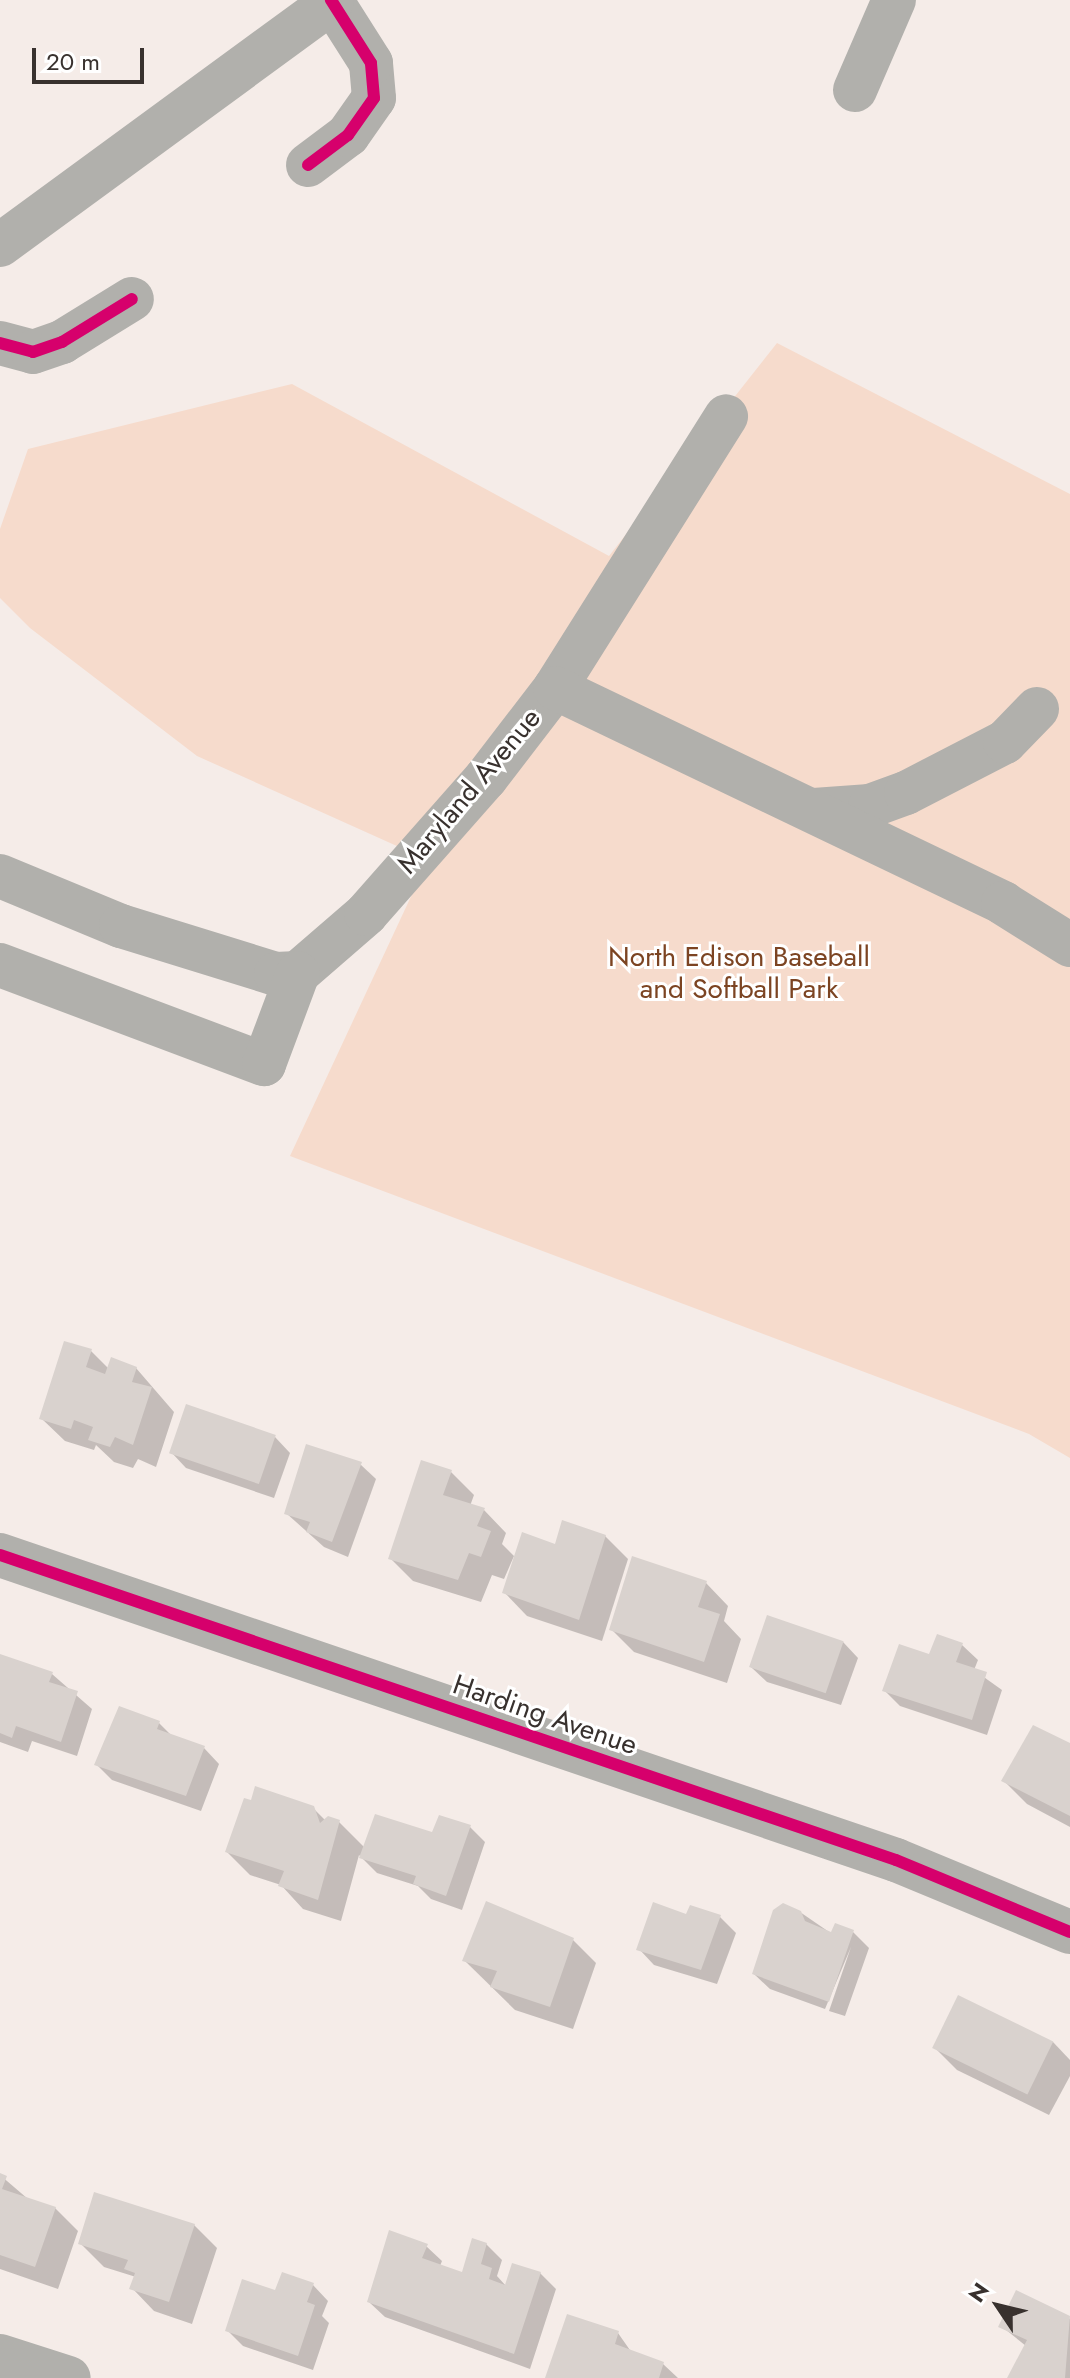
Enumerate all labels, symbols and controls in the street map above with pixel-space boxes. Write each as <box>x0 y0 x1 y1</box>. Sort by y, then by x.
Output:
scale bar <box>36 32 148 82</box>
text: 20 m <box>46 44 100 79</box>
street label: Maryland Avenue <box>390 702 548 880</box>
park label: North Edison Baseball and Softball Park <box>608 940 870 1006</box>
street label: Harding Avenue <box>448 1668 642 1762</box>
north arrow <box>958 2266 1038 2346</box>
text: N <box>960 2276 996 2309</box>

